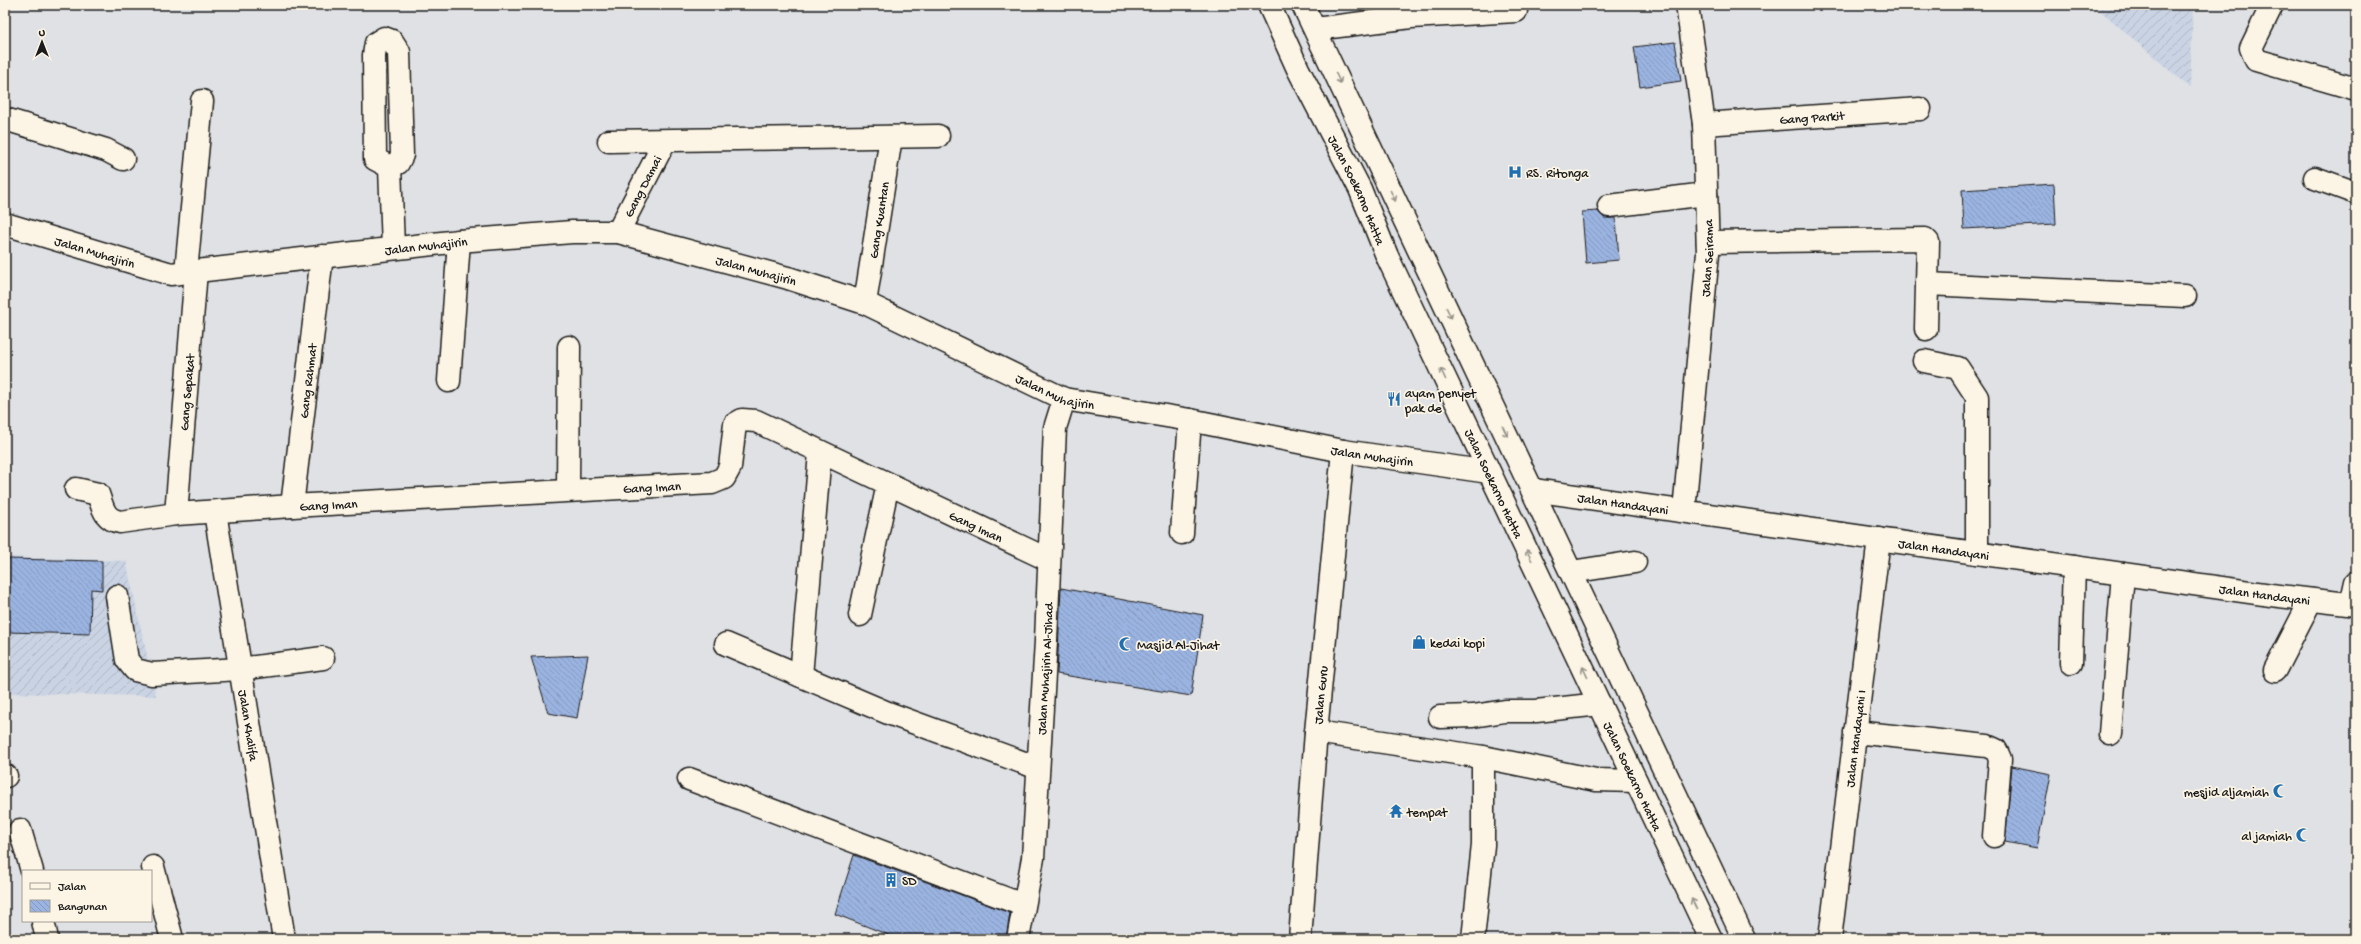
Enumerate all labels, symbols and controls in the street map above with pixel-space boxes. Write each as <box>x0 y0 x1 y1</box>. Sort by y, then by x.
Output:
north arrow <box>22 22 62 62</box>
text: U <box>39 28 46 40</box>
one-way arrow <box>1335 72 1342 84</box>
street label: Gang Parkit <box>1779 109 1847 129</box>
street label: Jalan Soekarno Hatta <box>1324 133 1387 248</box>
street label: Gang Damai <box>622 154 666 220</box>
hospital icon: RS. Ritonga <box>1507 164 1523 180</box>
place label: RS. Ritonga <box>1526 167 1589 182</box>
street label: Gang Kuantan <box>867 180 894 260</box>
one-way arrow <box>1390 190 1397 202</box>
street label: Jalan Seirama <box>1699 218 1718 298</box>
street label: Jalan Muhajirin <box>52 234 137 273</box>
street label: Jalan Muhajirin <box>384 235 469 259</box>
street label: Jalan Muhajirin <box>714 254 799 290</box>
one-way arrow <box>1446 307 1453 319</box>
street label: Gang Rahmat <box>298 341 322 419</box>
street label: Gang Sepakat <box>178 352 199 432</box>
one-way arrow <box>1439 369 1446 381</box>
street label: Jalan Muhajirin <box>1013 372 1096 414</box>
place label: ayam penyet pak de <box>1404 387 1478 417</box>
restaurant icon: ayam penyet pak de <box>1386 391 1402 407</box>
one-way arrow <box>1502 424 1509 436</box>
street label: Jalan Soekarno Hatta <box>1460 427 1525 542</box>
street label: Jalan Muhajirin <box>1329 444 1415 471</box>
street label: Gang Iman <box>623 480 682 498</box>
street label: Jalan Handayani <box>1576 491 1669 519</box>
street label: Gang Iman <box>299 497 359 516</box>
street label: Gang Iman <box>946 509 1005 547</box>
street label: Jalan Handayani <box>1897 537 1990 565</box>
one-way arrow <box>1525 549 1532 561</box>
street label: Jalan Handayani <box>2218 583 2311 610</box>
street label: Jalan Muhajirin Al-Jihad <box>1035 601 1058 735</box>
shop icon: kedai kopi <box>1411 634 1427 650</box>
mosque icon: Masjid Al-Jihat <box>1118 636 1134 652</box>
place label: kedai kopi <box>1430 637 1485 652</box>
place label: Masjid Al-Jihat <box>1137 639 1221 654</box>
street label: Jalan Guru <box>1312 665 1332 725</box>
one-way arrow <box>1581 667 1588 679</box>
street label: Jalan Khalifa <box>234 689 260 763</box>
street label: Jalan Handayani I <box>1844 689 1870 788</box>
street label: Jalan Soekarno Hatta <box>1599 720 1664 835</box>
mosque icon: mesjid aljamiah <box>2272 783 2288 799</box>
place label: mesjid aljamiah <box>2184 786 2269 801</box>
temple icon: tempat <box>1388 803 1404 819</box>
place label: tempat <box>1406 806 1449 821</box>
mosque icon: al jamiah <box>2295 827 2311 843</box>
place label: al jamiah <box>2242 830 2292 845</box>
legend <box>22 870 152 922</box>
building icon: SD <box>883 872 899 888</box>
place label: SD <box>902 875 917 890</box>
text: Jalan <box>58 881 86 895</box>
one-way arrow <box>1690 898 1697 910</box>
text: Bangunan <box>57 901 107 915</box>

